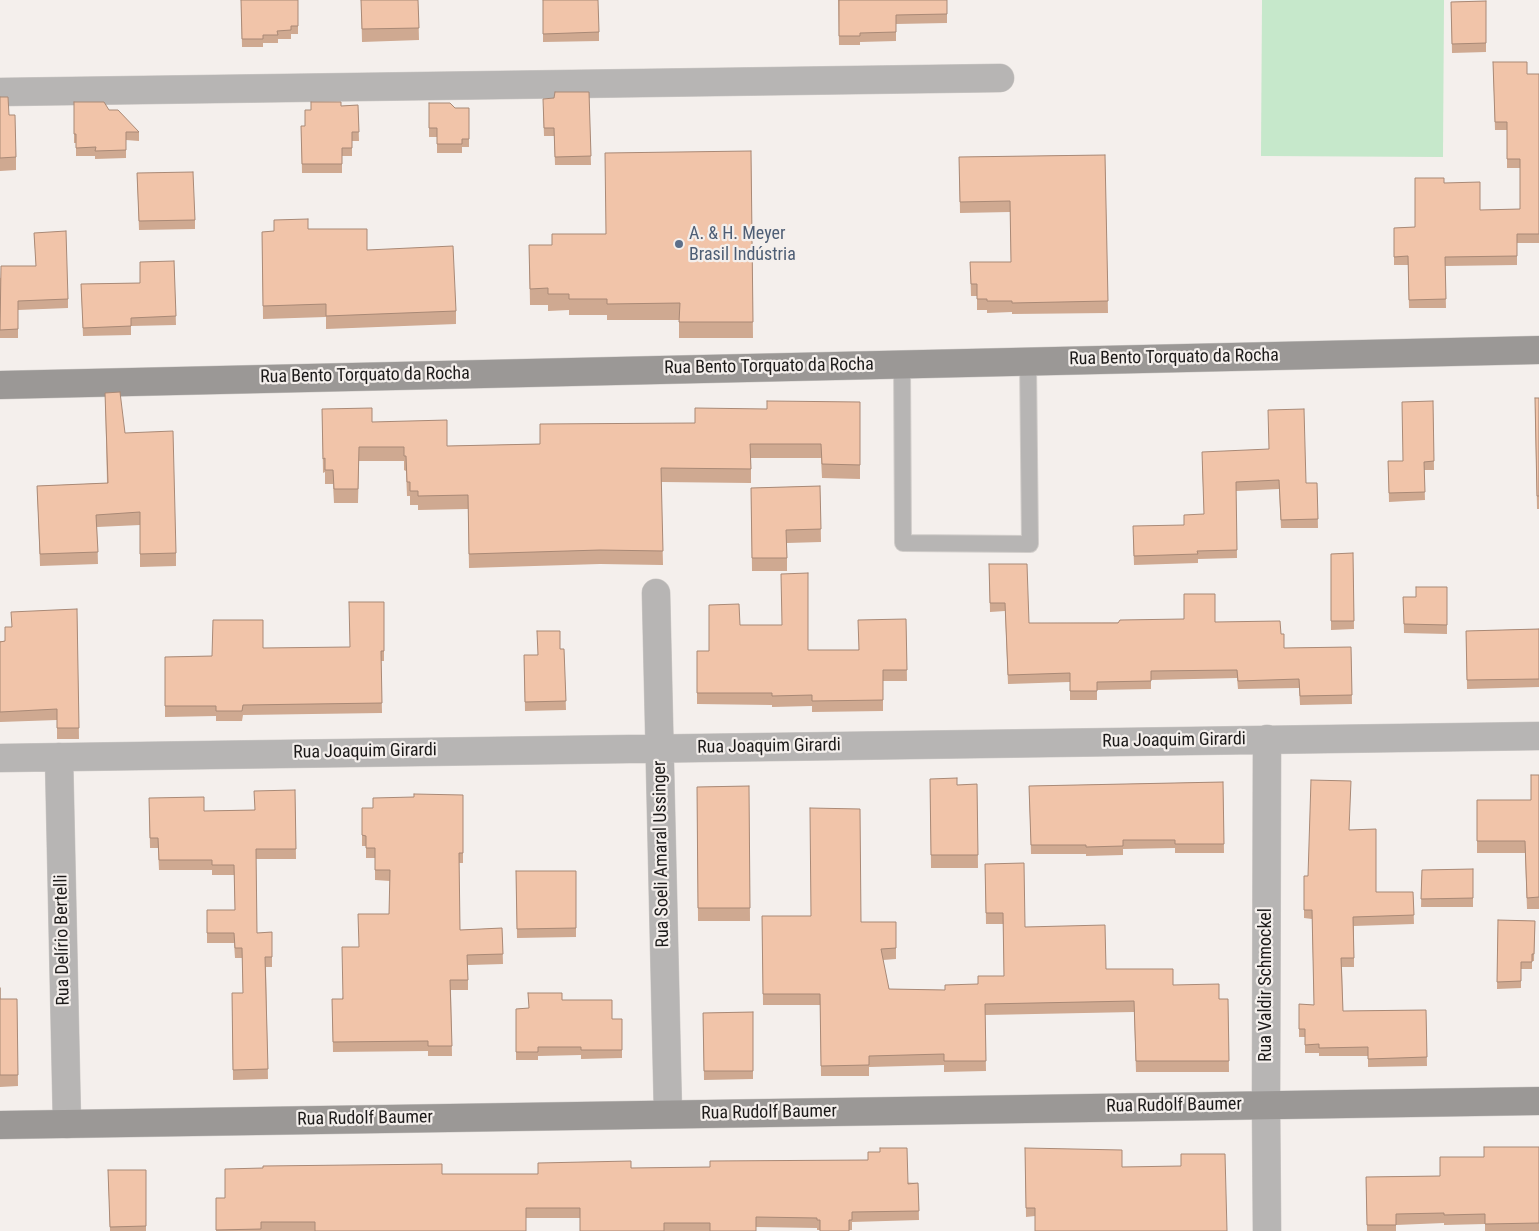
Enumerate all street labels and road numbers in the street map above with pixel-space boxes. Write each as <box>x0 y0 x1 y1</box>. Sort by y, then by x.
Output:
street label: Rua Bento Torquato da Rocha <box>1069 345 1279 371</box>
street label: Rua Bento Torquato da Rocha <box>664 354 874 380</box>
street label: Rua Bento Torquato da Rocha <box>260 363 470 389</box>
street label: Rua Joaquim Girardi <box>1102 729 1246 753</box>
street label: Rua Joaquim Girardi <box>697 735 841 759</box>
street label: Rua Joaquim Girardi <box>293 740 437 764</box>
street label: Rua Soeli Amaral Ussinger <box>650 760 674 948</box>
street label: Rua Delírio Bertelli <box>51 874 75 1006</box>
street label: Rua Valdir Schmockel <box>1255 908 1277 1062</box>
street label: Rua Rudolf Baumer <box>1106 1094 1242 1118</box>
street label: Rua Rudolf Baumer <box>701 1101 837 1125</box>
street label: Rua Rudolf Baumer <box>297 1107 433 1131</box>

